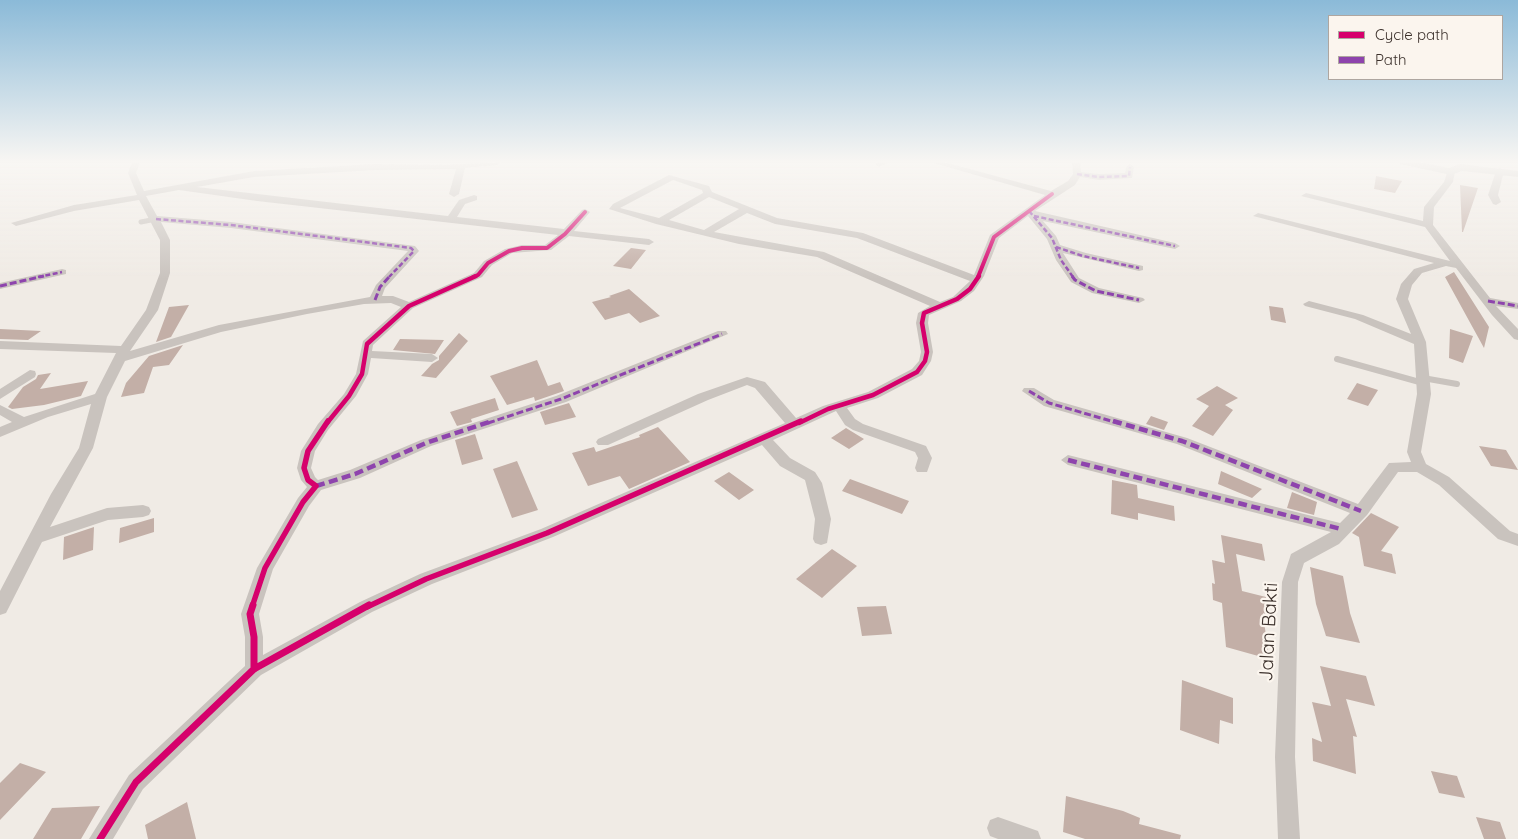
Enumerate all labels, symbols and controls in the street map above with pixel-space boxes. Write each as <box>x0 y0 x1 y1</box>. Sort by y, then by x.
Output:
legend <box>1328 15 1503 80</box>
text: Cycle path <box>1375 25 1449 44</box>
text: Path <box>1375 50 1407 69</box>
street label: Jalan Bakti <box>1255 582 1283 682</box>

